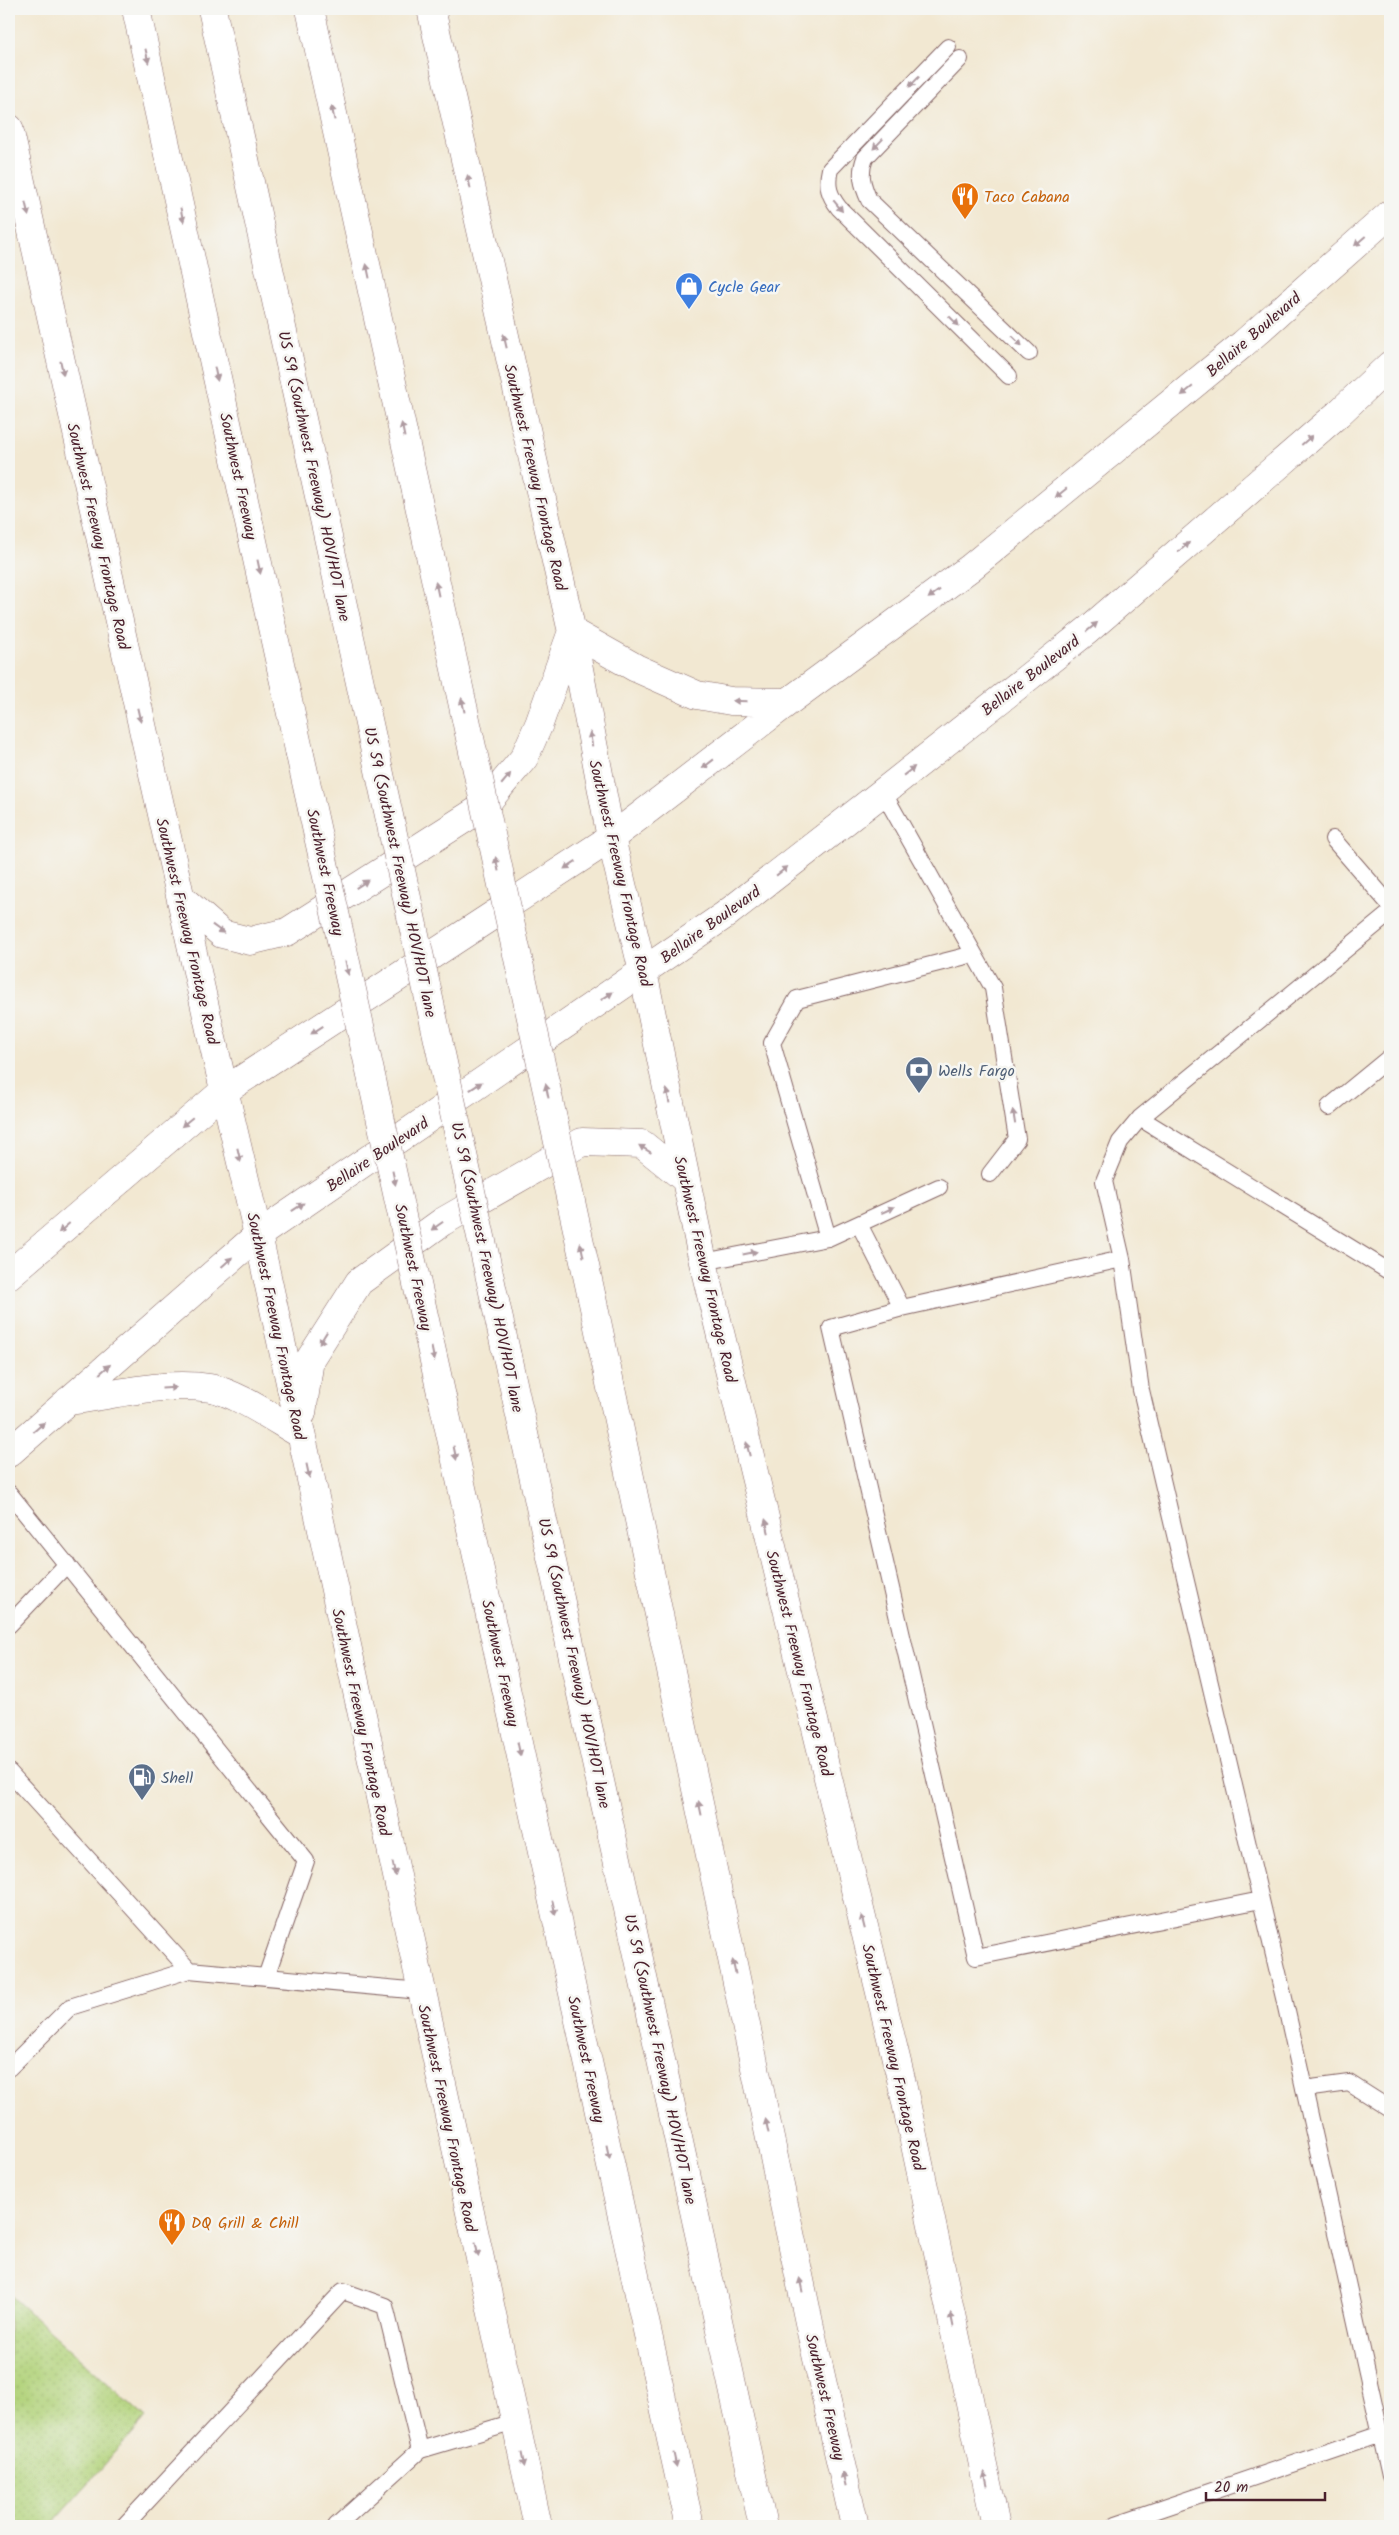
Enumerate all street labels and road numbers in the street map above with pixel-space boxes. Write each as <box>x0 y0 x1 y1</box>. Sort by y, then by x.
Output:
street label: Bellaire Boulevard <box>1201 286 1308 384</box>
street label: US 59 (Southwest Freeway) HOV/HOT lane <box>270 329 357 624</box>
street label: Southwest Freeway Frontage Road <box>496 361 573 594</box>
street label: Southwest Freeway <box>212 410 263 543</box>
street label: Southwest Freeway Frontage Road <box>59 420 136 653</box>
street label: Bellaire Boulevard <box>976 629 1086 723</box>
street label: US 59 (Southwest Freeway) HOV/HOT lane <box>356 725 443 1020</box>
street label: Southwest Freeway Frontage Road <box>581 757 658 990</box>
street label: Southwest Freeway <box>299 806 350 939</box>
street label: Southwest Freeway Frontage Road <box>148 815 225 1048</box>
street label: Bellaire Boulevard <box>655 879 767 970</box>
street label: Bellaire Boulevard <box>321 1111 435 1199</box>
street label: US 59 (Southwest Freeway) HOV/HOT lane <box>443 1120 530 1415</box>
street label: Southwest Freeway Frontage Road <box>666 1153 743 1386</box>
street label: Southwest Freeway <box>387 1201 438 1334</box>
street label: Southwest Freeway Frontage Road <box>239 1210 312 1444</box>
street label: US 59 (Southwest Freeway) HOV/HOT lane <box>530 1516 617 1811</box>
street label: Southwest Freeway Frontage Road <box>758 1548 839 1780</box>
street label: Southwest Freeway <box>474 1597 525 1730</box>
street label: Southwest Freeway Frontage Road <box>324 1606 397 1840</box>
street label: US 59 (Southwest Freeway) HOV/HOT lane <box>616 1912 703 2207</box>
street label: Southwest Freeway Frontage Road <box>854 1941 931 2174</box>
street label: Southwest Freeway <box>560 1993 611 2126</box>
street label: Southwest Freeway Frontage Road <box>410 2002 483 2236</box>
street label: Southwest Freeway <box>798 2331 851 2464</box>

